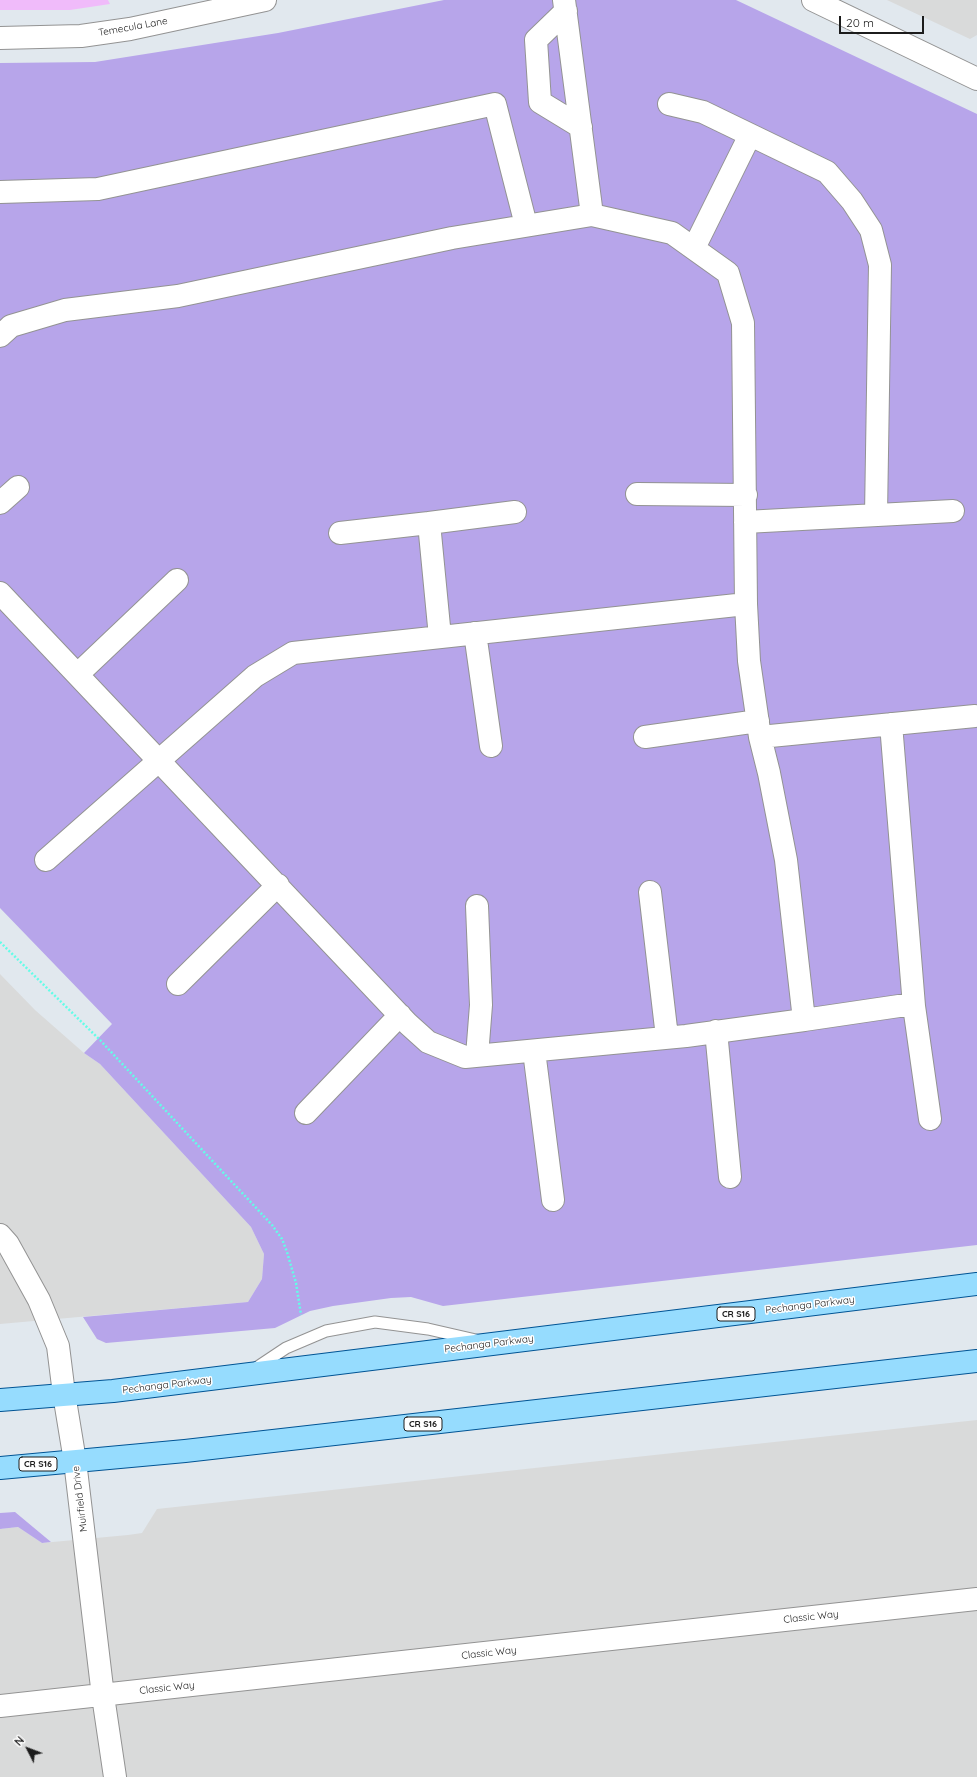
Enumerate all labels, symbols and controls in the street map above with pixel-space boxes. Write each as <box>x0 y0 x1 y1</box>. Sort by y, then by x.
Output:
scale bar <box>841 8 926 34</box>
street label: Temecula Lane <box>97 15 169 39</box>
text: 20 m <box>846 15 874 30</box>
street label: Pechanga Parkway <box>765 1294 855 1316</box>
road number: CR S16 <box>717 1307 755 1321</box>
street label: Pechanga Parkway <box>444 1333 534 1355</box>
street label: Pechanga Parkway <box>122 1374 212 1396</box>
road number: CR S16 <box>404 1417 442 1431</box>
road number: CR S16 <box>19 1457 57 1471</box>
street label: Muirfield Drive <box>70 1465 90 1533</box>
street label: Classic Way <box>783 1608 839 1626</box>
street label: Classic Way <box>461 1644 517 1662</box>
street label: Classic Way <box>139 1679 195 1697</box>
north arrow <box>8 1729 48 1769</box>
text: N <box>11 1733 27 1749</box>

